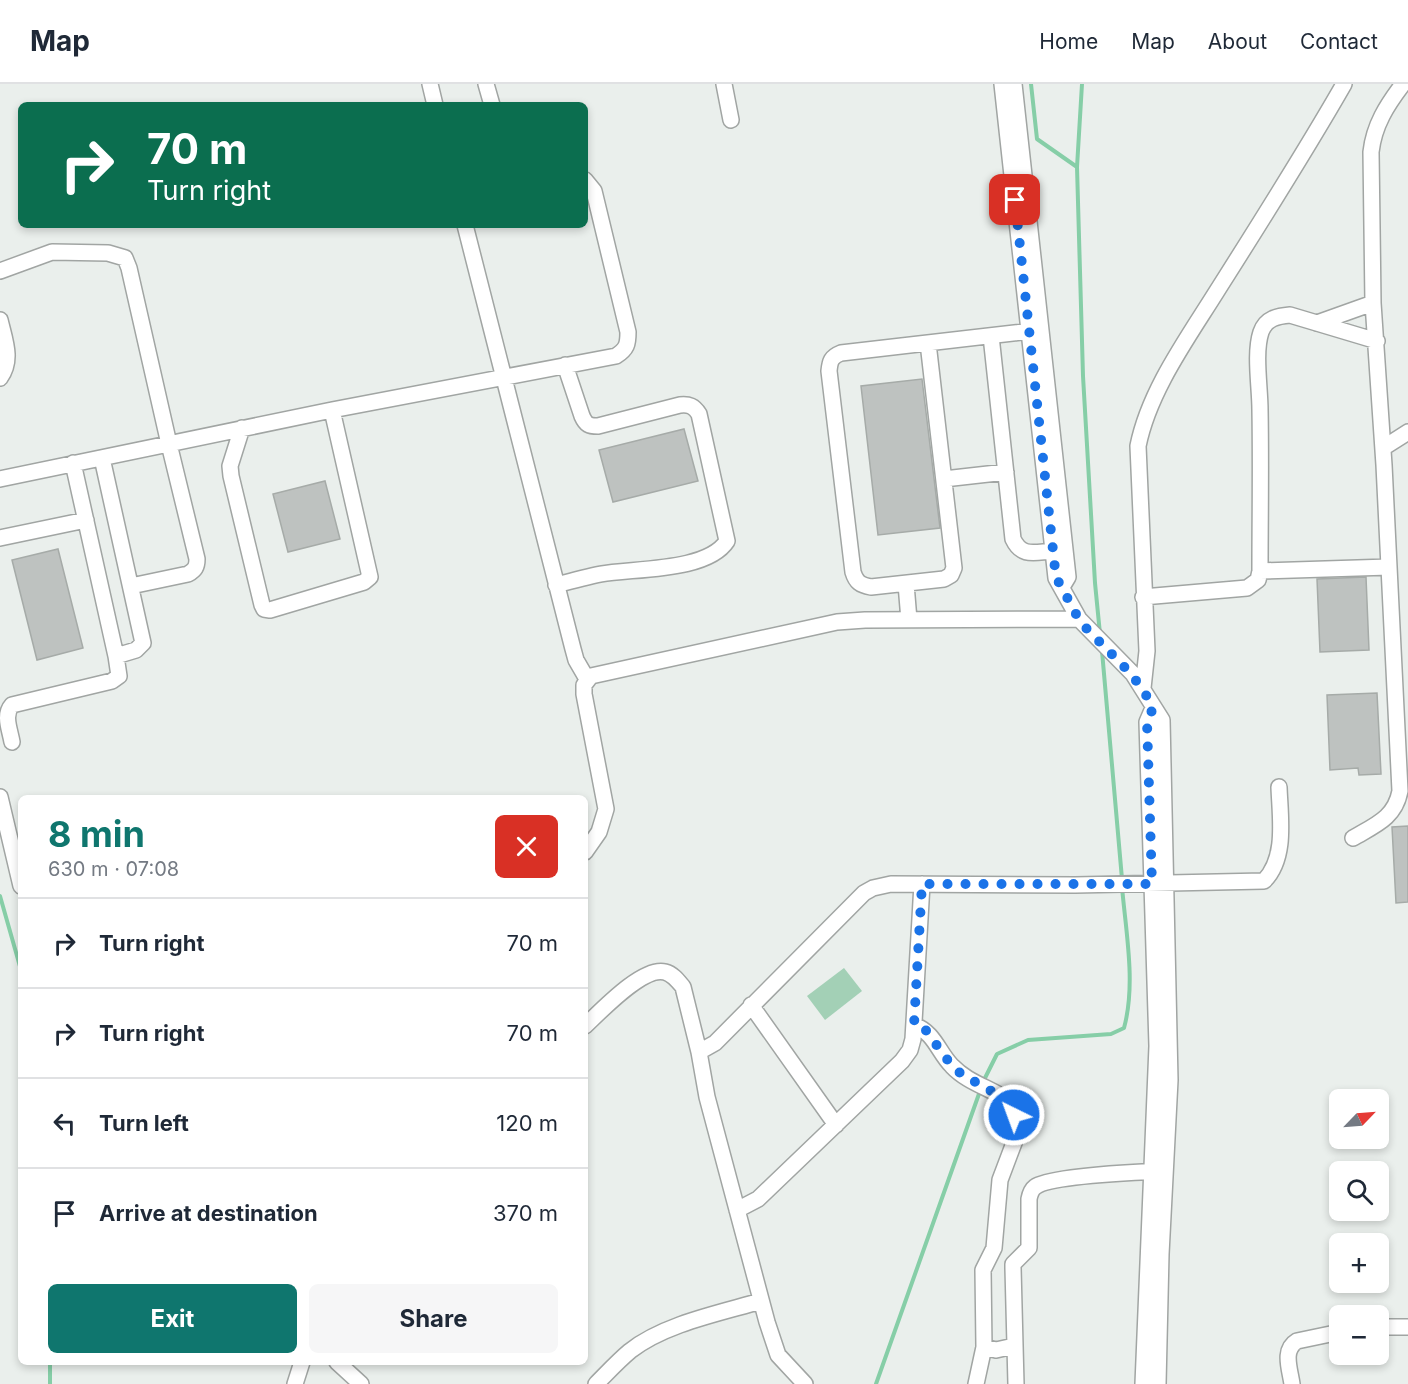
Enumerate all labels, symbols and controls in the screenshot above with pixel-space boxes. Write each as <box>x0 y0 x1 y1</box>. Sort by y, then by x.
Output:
text: Map <box>30 24 90 58</box>
text: Home <box>1039 29 1098 54</box>
text: Map <box>1131 29 1175 54</box>
text: About <box>1208 29 1267 54</box>
text: Contact <box>1300 29 1378 54</box>
text: 70 m <box>147 123 247 174</box>
icon: right <box>48 126 126 204</box>
text: Turn right <box>147 174 271 207</box>
pin <box>989 174 1040 225</box>
icon: arrive <box>998 183 1031 216</box>
text: 8 min <box>48 812 145 856</box>
button: close <box>495 815 558 878</box>
text: 630 m · 07:08 <box>48 857 179 881</box>
icon: right <box>48 927 81 960</box>
text: Turn right <box>99 930 205 956</box>
text: 70 m <box>507 930 558 956</box>
icon: right <box>48 1017 81 1050</box>
text: Turn right <box>99 1020 205 1046</box>
text: 70 m <box>507 1020 558 1046</box>
position arrow <box>982 1083 1046 1147</box>
north arrow <box>1329 1089 1389 1149</box>
map controls <box>1329 1089 1389 1365</box>
icon: left <box>48 1107 81 1140</box>
text: Turn left <box>99 1110 189 1136</box>
text: 120 m <box>496 1110 558 1136</box>
button: search <box>1329 1161 1389 1221</box>
icon: arrive <box>48 1197 81 1230</box>
text: Arrive at destination <box>99 1200 318 1226</box>
text: 370 m <box>493 1200 558 1226</box>
button: + <box>1329 1233 1389 1293</box>
button: Exit <box>48 1284 297 1353</box>
button: Share <box>309 1284 558 1353</box>
button: − <box>1329 1305 1389 1365</box>

